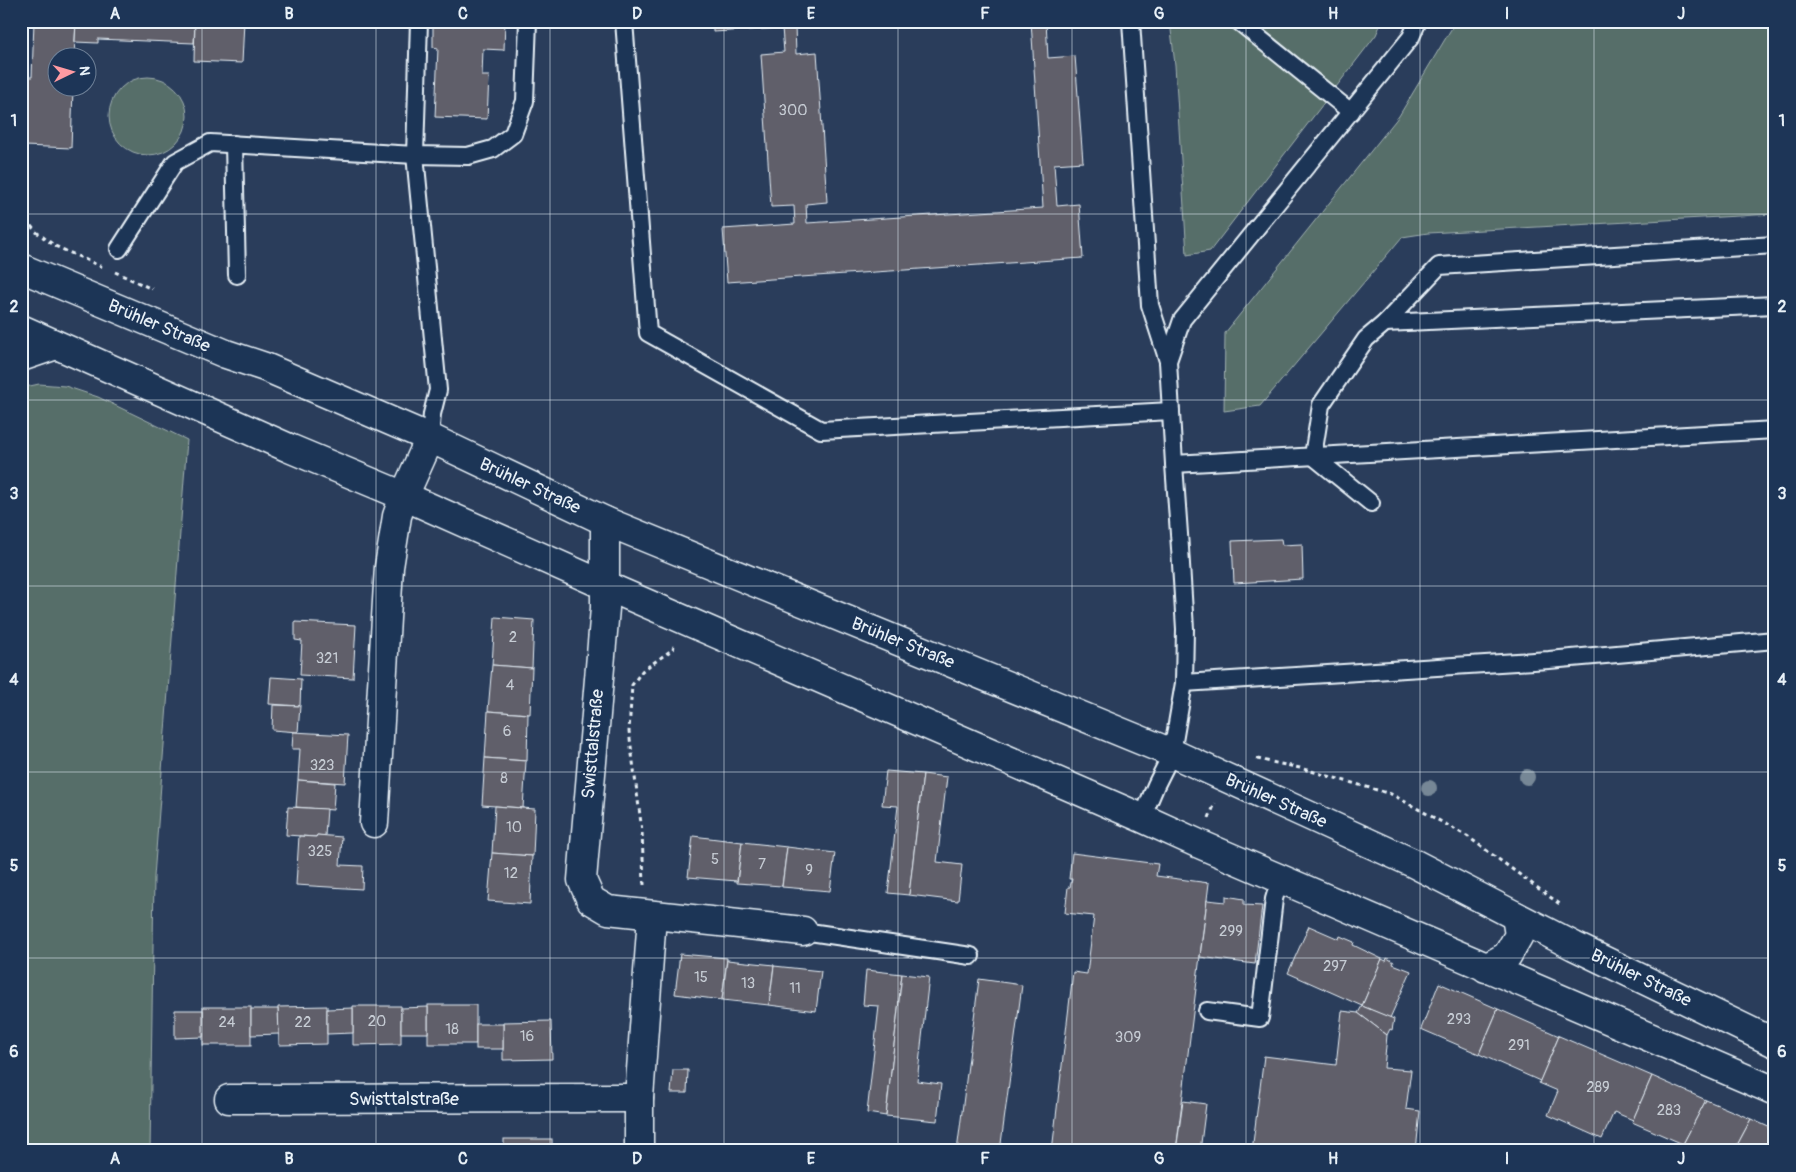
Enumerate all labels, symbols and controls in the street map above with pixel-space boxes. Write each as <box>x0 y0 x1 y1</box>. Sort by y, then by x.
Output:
text: A <box>110 4 121 24</box>
text: B <box>284 4 294 24</box>
text: C <box>458 4 468 24</box>
text: D <box>632 4 642 24</box>
text: E <box>807 4 816 24</box>
text: F <box>980 4 990 24</box>
text: G <box>1154 4 1165 24</box>
text: H <box>1328 4 1338 24</box>
text: I <box>1505 4 1509 24</box>
text: J <box>1677 4 1685 24</box>
north arrow <box>48 48 98 98</box>
text: N <box>76 65 93 76</box>
house number: 300 <box>779 101 807 120</box>
text: 1 <box>11 111 17 131</box>
text: 1 <box>1779 111 1785 131</box>
street label: Brühler Straße <box>104 294 214 358</box>
text: 2 <box>10 297 19 317</box>
text: 2 <box>1778 297 1787 317</box>
street label: Brühler Straße <box>476 453 584 520</box>
text: 3 <box>10 484 19 504</box>
text: 3 <box>1778 484 1787 504</box>
street label: Brühler Straße <box>848 612 958 674</box>
house number: 2 <box>509 628 517 647</box>
house number: 321 <box>316 649 338 668</box>
text: 4 <box>9 670 19 690</box>
text: 4 <box>1777 670 1787 690</box>
house number: 4 <box>506 676 515 695</box>
street label: Swisttalstraße <box>577 688 609 800</box>
house number: 6 <box>503 722 511 741</box>
house number: 323 <box>310 756 334 775</box>
street label: Brühler Straße <box>1221 768 1331 834</box>
house number: 8 <box>500 769 508 788</box>
house number: 10 <box>506 818 522 837</box>
house number: 325 <box>308 842 332 861</box>
house number: 5 <box>711 850 719 869</box>
house number: 7 <box>758 855 766 874</box>
text: 5 <box>10 856 19 876</box>
text: 5 <box>1778 856 1787 876</box>
house number: 9 <box>805 861 813 880</box>
house number: 12 <box>504 864 518 883</box>
house number: 299 <box>1219 922 1243 941</box>
street label: Brühler Straße <box>1587 944 1695 1012</box>
house number: 297 <box>1323 957 1347 976</box>
house number: 15 <box>694 968 708 987</box>
house number: 13 <box>741 974 755 993</box>
house number: 11 <box>789 979 801 998</box>
house number: 293 <box>1447 1010 1471 1029</box>
house number: 20 <box>368 1012 386 1031</box>
house number: 24 <box>218 1013 236 1032</box>
house number: 22 <box>295 1013 311 1032</box>
house number: 18 <box>445 1020 459 1039</box>
house number: 16 <box>520 1027 534 1046</box>
house number: 309 <box>1115 1028 1141 1047</box>
house number: 291 <box>1508 1036 1530 1055</box>
text: 6 <box>9 1042 19 1062</box>
text: 6 <box>1777 1042 1787 1062</box>
house number: 289 <box>1586 1078 1610 1097</box>
street label: Swisttalstraße <box>349 1088 459 1111</box>
house number: 283 <box>1657 1101 1681 1120</box>
text: A <box>110 1149 121 1169</box>
text: B <box>284 1149 294 1169</box>
text: C <box>458 1149 468 1169</box>
text: D <box>632 1149 642 1169</box>
text: E <box>807 1149 816 1169</box>
text: F <box>980 1149 990 1169</box>
text: G <box>1154 1149 1165 1169</box>
text: H <box>1328 1149 1338 1169</box>
text: I <box>1505 1149 1509 1169</box>
text: J <box>1677 1149 1685 1169</box>

